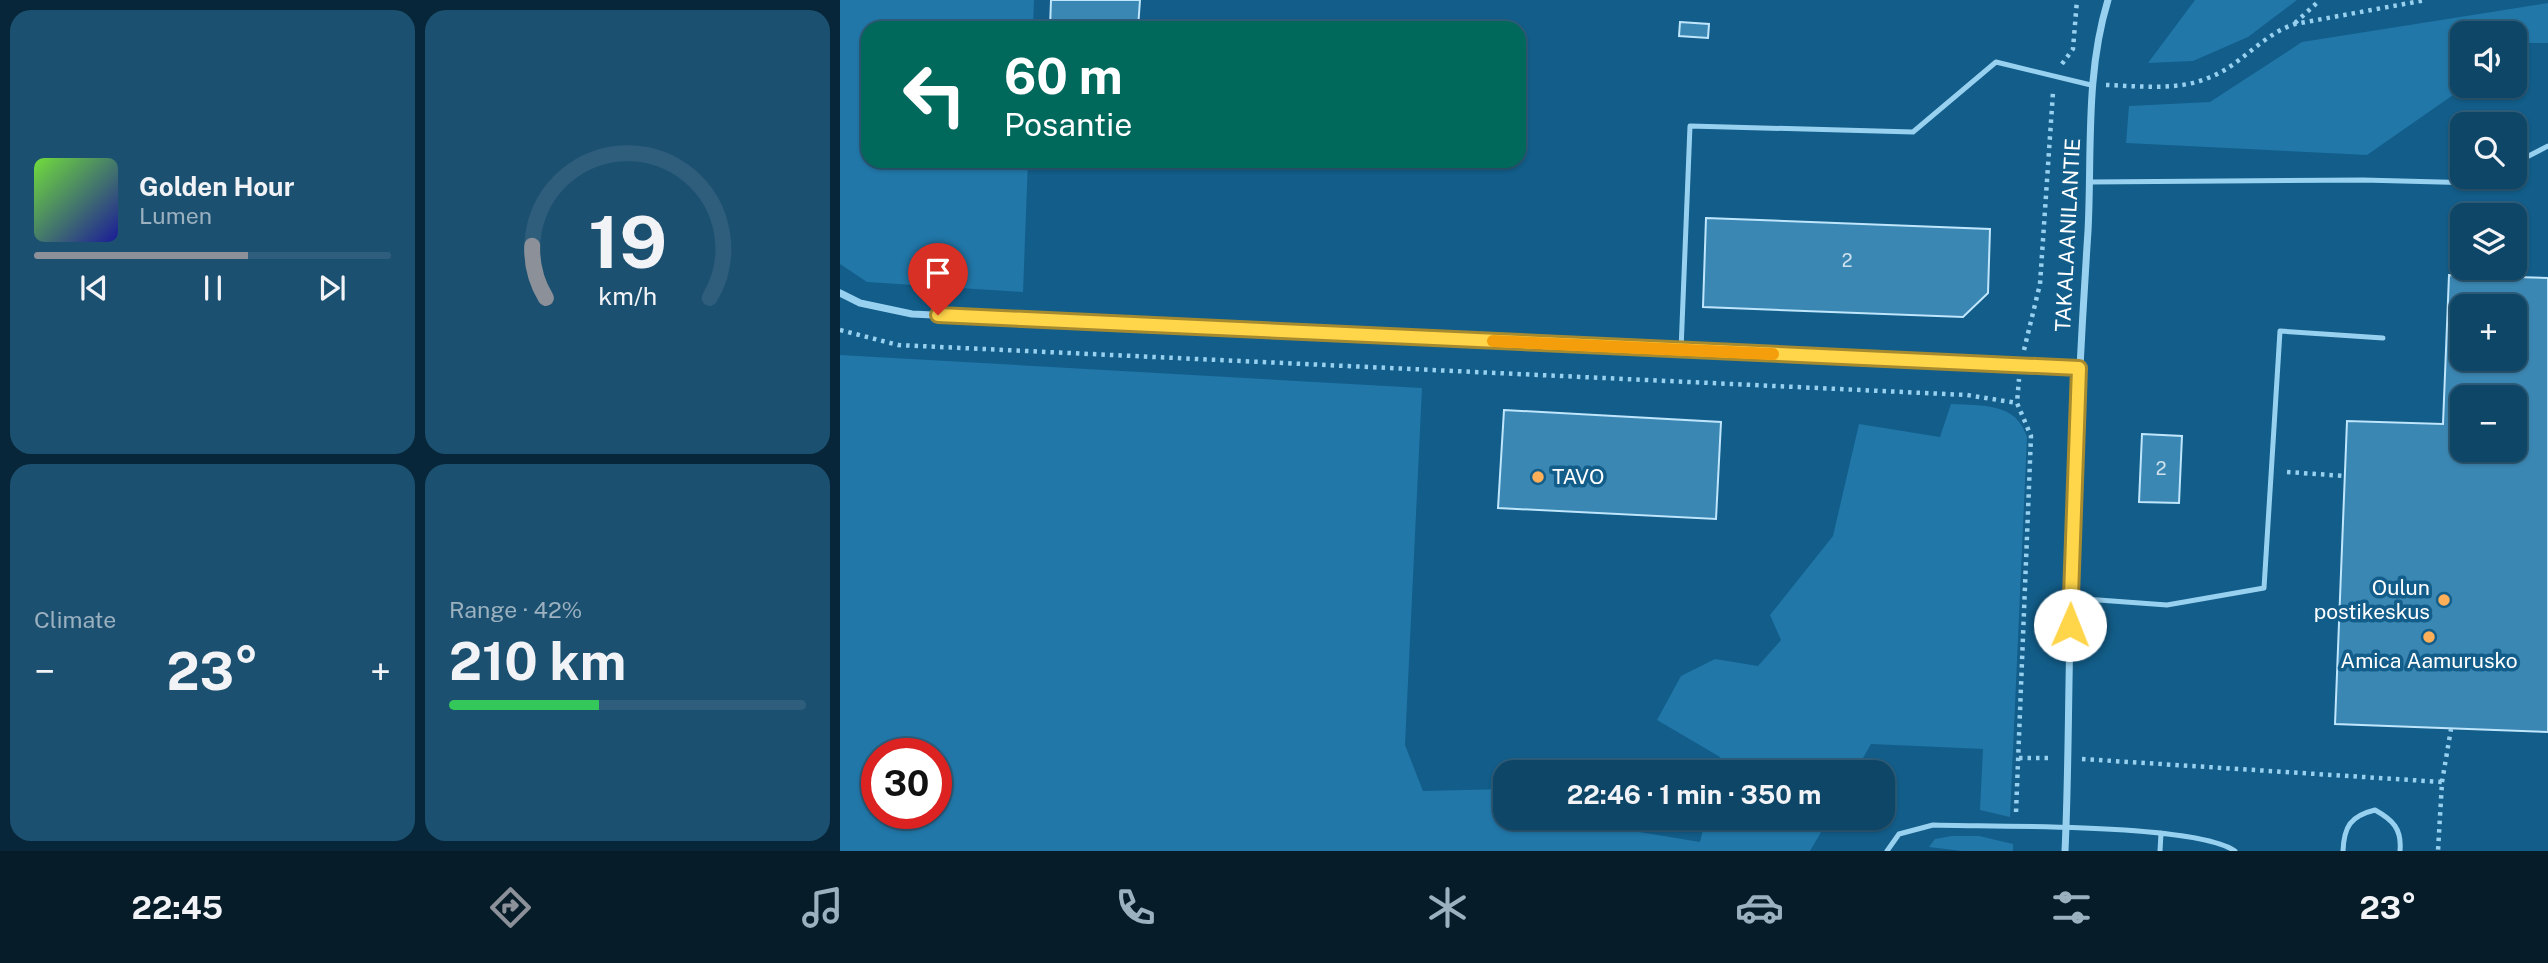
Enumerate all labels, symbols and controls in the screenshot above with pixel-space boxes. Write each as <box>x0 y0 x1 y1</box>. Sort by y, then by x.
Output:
map controls <box>2450 21 2527 462</box>
button: sound <box>2450 21 2527 98</box>
text: 60 m <box>1004 47 1123 105</box>
icon: left <box>889 49 980 140</box>
text: Posantie <box>1004 106 1132 143</box>
button: search <box>2450 112 2527 189</box>
street label: TAKALAANILANTIE <box>2050 138 2085 332</box>
text: Golden Hour <box>139 171 294 202</box>
text: 19 <box>588 200 667 285</box>
text: Lumen <box>139 202 212 229</box>
button: layers <box>2450 203 2527 280</box>
pin <box>908 243 968 315</box>
house number: 2 <box>1842 250 1852 271</box>
icon: arrive <box>919 254 957 292</box>
icon: previous <box>75 269 113 307</box>
icon: pause <box>194 269 232 307</box>
icon: next <box>313 269 351 307</box>
text: km/h <box>598 281 657 311</box>
button: + <box>2450 294 2527 371</box>
button: − <box>2450 385 2527 462</box>
house number: 2 <box>2156 458 2166 479</box>
place label: TAVO <box>1552 464 1604 489</box>
marker: TAVO <box>1530 469 1546 485</box>
place label: Oulun postikeskus <box>2314 575 2430 624</box>
position arrow <box>2033 588 2107 662</box>
marker: Oulun postikeskus <box>2436 592 2452 608</box>
text: Range · 42% <box>449 596 582 623</box>
text: Climate <box>34 606 116 633</box>
marker: Amica Aamurusko <box>2421 629 2437 645</box>
text: 210 km <box>449 631 626 692</box>
text: 23° <box>166 641 259 702</box>
place label: Amica Aamurusko <box>2340 648 2518 673</box>
text: − <box>34 649 55 694</box>
text: + <box>370 649 391 694</box>
speed limit sign: 30 <box>861 738 952 829</box>
text: 22:46 · 1 min · 350 m <box>1567 779 1821 810</box>
icon: directions <box>486 883 535 932</box>
icon: music <box>798 883 847 932</box>
icon: phone <box>1111 883 1160 932</box>
icon: climate <box>1423 883 1472 932</box>
icon: car <box>1735 883 1784 932</box>
icon: filters <box>2047 883 2096 932</box>
text: 22:45 <box>132 889 223 926</box>
text: 23° <box>2360 889 2416 926</box>

